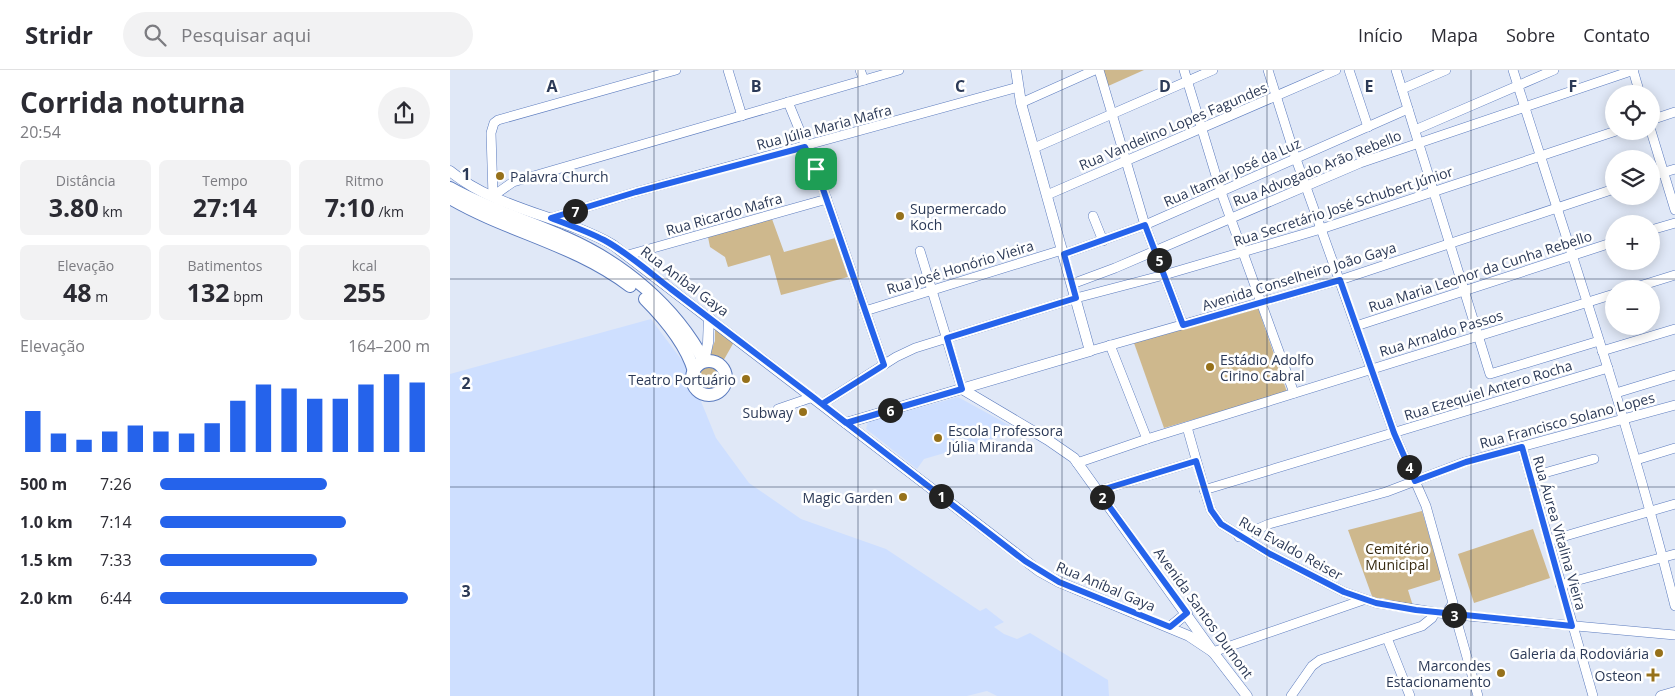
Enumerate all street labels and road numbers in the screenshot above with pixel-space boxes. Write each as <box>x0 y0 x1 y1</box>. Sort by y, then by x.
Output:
street label: Rua Vandelino Lopes Fagundes <box>1076 78 1270 174</box>
street label: Rua Júlia Maria Mafra <box>754 100 894 154</box>
street label: Rua Advogado Arão Rebello <box>1230 125 1404 211</box>
street label: Rua Itamar José da Luz <box>1160 133 1304 211</box>
street label: Rua Secretário José Schubert Júnior <box>1231 161 1455 251</box>
street label: Rua Ricardo Mafra <box>664 188 784 240</box>
street label: Rua Maria Leonor da Cunha Rebello <box>1366 226 1594 316</box>
street label: Rua José Honório Vieira <box>884 236 1036 298</box>
street label: Avenida Conselheiro João Gaya <box>1200 237 1398 315</box>
street label: Rua Aníbal Gaya <box>637 242 733 320</box>
street label: Rua Arnaldo Passos <box>1377 305 1505 361</box>
street label: Rua Ezequiel Antero Rocha <box>1402 355 1574 425</box>
street label: Rua Francisco Solano Lopes <box>1477 387 1657 453</box>
street label: Rua Áurea Vitalina Vieira <box>1529 454 1591 612</box>
street label: Rua Evaldo Reiser <box>1236 512 1346 584</box>
street label: Avenida Santos Dumont <box>1150 544 1258 682</box>
street label: Rua Aníbal Gaya <box>1054 557 1158 615</box>

